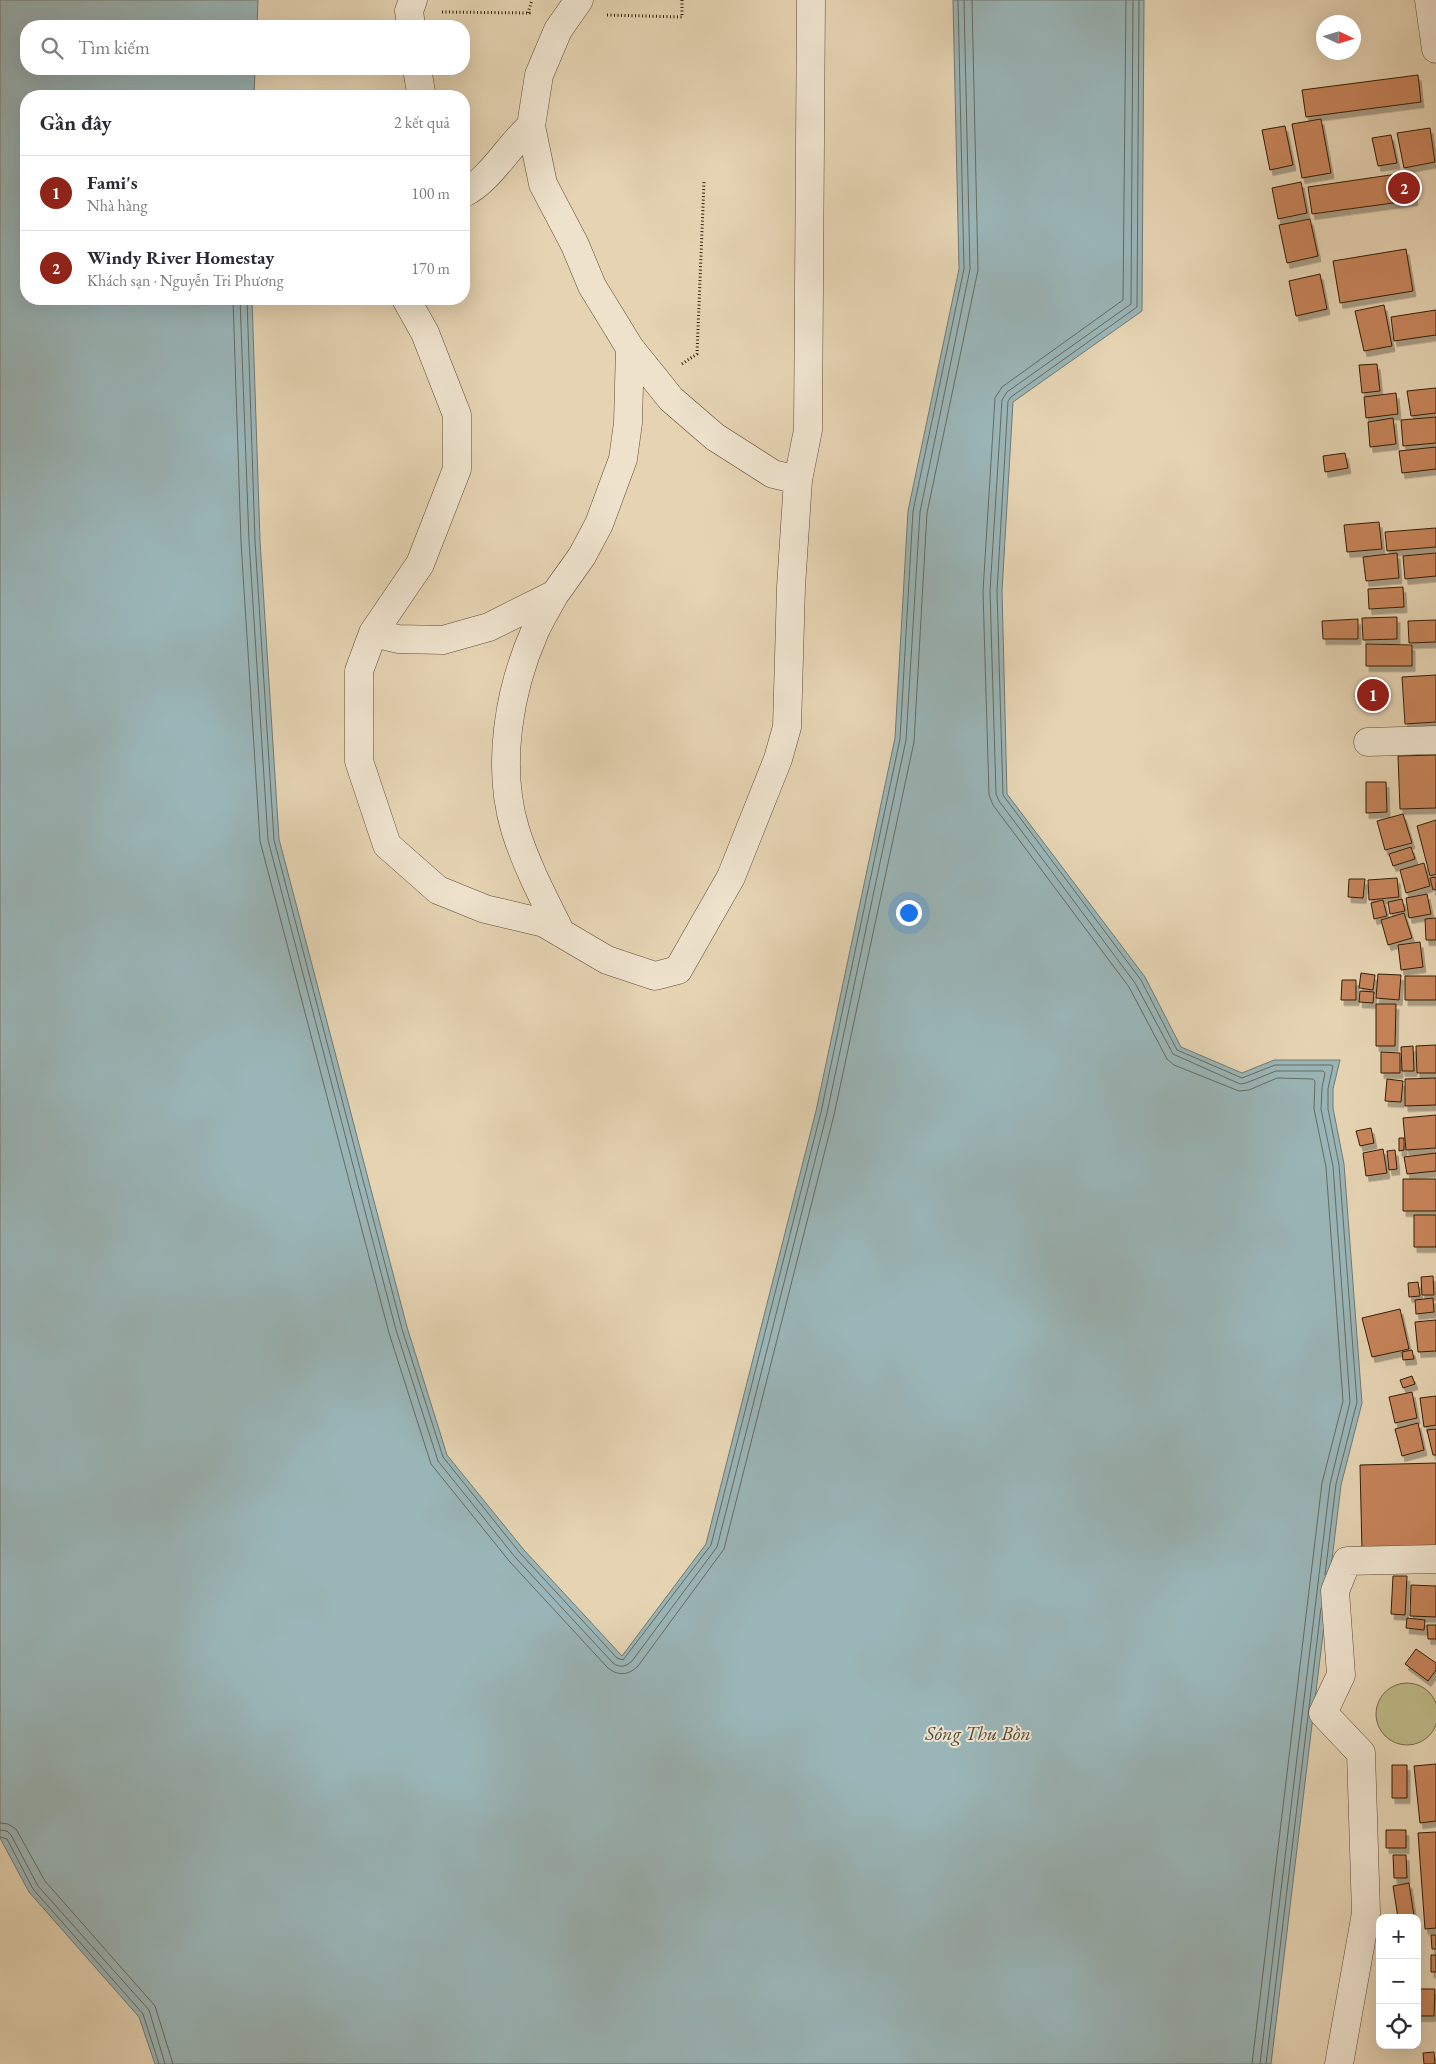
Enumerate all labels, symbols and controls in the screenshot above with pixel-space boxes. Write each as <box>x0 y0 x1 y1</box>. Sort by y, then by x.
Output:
north arrow <box>1316 15 1361 60</box>
search box <box>20 20 470 75</box>
icon: search <box>38 34 66 62</box>
text: Tìm kiếm <box>78 35 150 60</box>
text: Gần đây <box>40 109 112 136</box>
text: 2 kết quả <box>394 112 450 133</box>
pin: 2 <box>1388 169 1420 207</box>
text: Fami's <box>87 170 138 195</box>
text: 1 <box>52 183 60 204</box>
text: 100 m <box>411 183 450 204</box>
text: Nhà hàng <box>87 195 148 216</box>
text: Windy River Homestay <box>87 245 274 270</box>
text: 2 <box>52 258 60 279</box>
text: 170 m <box>411 258 450 279</box>
text: Khách sạn · Nguyễn Tri Phương <box>87 270 284 291</box>
pin: 1 <box>1357 676 1389 714</box>
your location <box>896 900 922 926</box>
water label: Sông Thu Bồn <box>924 1720 1031 1746</box>
map controls <box>1376 1914 1421 2049</box>
button: + <box>1376 1914 1421 1959</box>
button: − <box>1376 1959 1421 2004</box>
button: locate <box>1376 2004 1421 2049</box>

